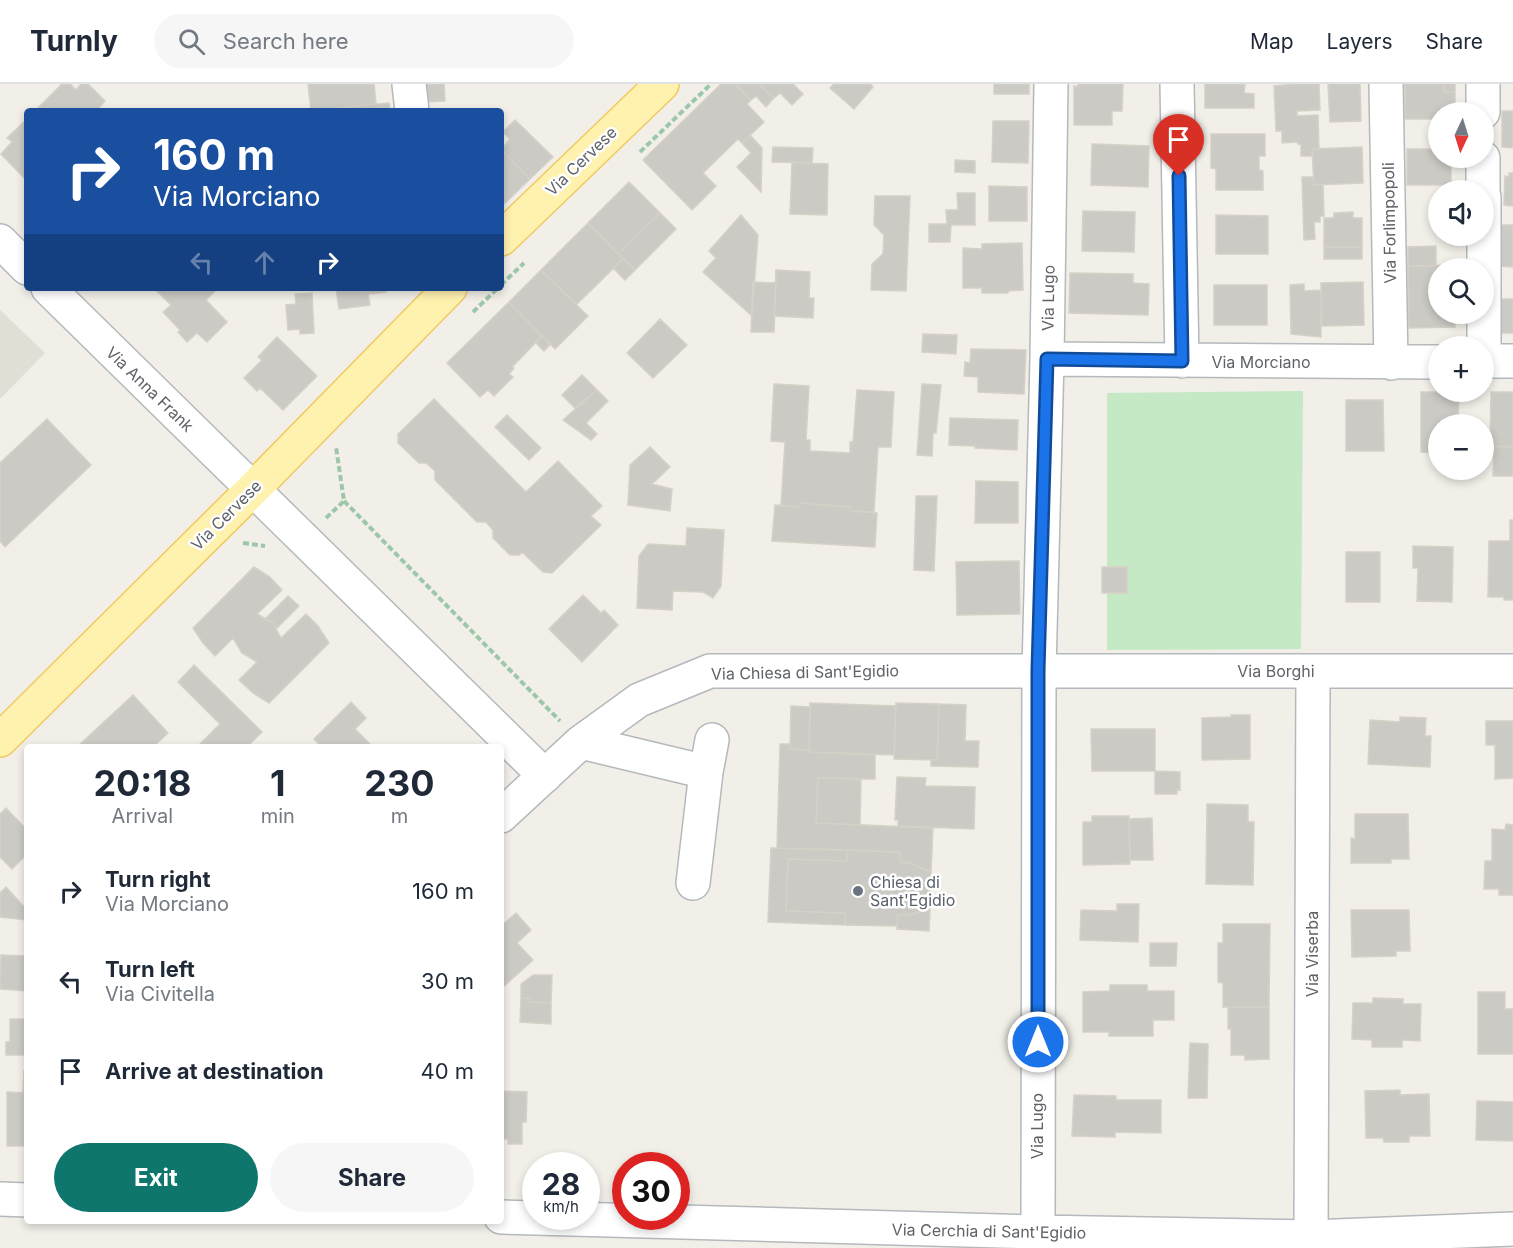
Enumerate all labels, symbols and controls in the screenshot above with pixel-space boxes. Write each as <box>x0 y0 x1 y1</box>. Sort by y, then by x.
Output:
search box <box>154 14 574 68</box>
text: Turnly <box>30 24 118 58</box>
icon: search <box>175 25 208 58</box>
text: Search here <box>223 28 349 54</box>
text: Map <box>1250 29 1294 54</box>
text: Layers <box>1327 29 1393 54</box>
text: Share <box>1426 29 1483 54</box>
north arrow <box>1428 102 1494 168</box>
map controls <box>1428 102 1494 480</box>
pin <box>1153 114 1204 176</box>
street label: Via Cervese <box>541 122 621 200</box>
icon: arrive <box>1162 123 1195 156</box>
text: 160 m <box>153 129 275 180</box>
icon: right <box>54 132 132 210</box>
street label: Via Forlimpopoli <box>1378 162 1400 284</box>
text: Via Morciano <box>153 180 320 213</box>
button: sound <box>1428 180 1494 246</box>
icon: left <box>185 246 218 279</box>
icon: ahead <box>248 246 281 279</box>
icon: right <box>311 246 344 279</box>
button: search <box>1428 258 1494 324</box>
street label: Via Lugo <box>1037 265 1059 331</box>
button: + <box>1428 336 1494 402</box>
street label: Via Anna Frank <box>102 342 198 436</box>
street label: Via Morciano <box>1211 352 1311 372</box>
button: − <box>1428 414 1494 480</box>
street label: Via Cervese <box>187 476 265 554</box>
street label: Via Chiesa di Sant'Egidio <box>711 660 899 684</box>
street label: Via Borghi <box>1237 661 1315 681</box>
text: 20:18 <box>93 761 191 805</box>
text: 1 <box>270 761 286 805</box>
text: 230 <box>364 761 435 805</box>
text: Arrival <box>112 804 173 828</box>
text: min <box>261 804 295 828</box>
text: m <box>391 804 408 828</box>
text: Turn right <box>105 866 211 892</box>
place label: Chiesa di Sant'Egidio <box>870 872 955 910</box>
icon: right <box>54 875 87 908</box>
text: 160 m <box>412 878 474 904</box>
marker: Chiesa di Sant'Egidio <box>851 884 865 898</box>
text: Via Morciano <box>105 892 229 916</box>
street label: Via Viserba <box>1302 911 1322 997</box>
text: Turn left <box>105 956 195 982</box>
icon: left <box>54 965 87 998</box>
text: 30 m <box>421 968 474 994</box>
text: Via Civitella <box>105 982 215 1006</box>
position arrow <box>1006 1010 1070 1074</box>
icon: arrive <box>54 1055 87 1088</box>
text: Arrive at destination <box>105 1058 324 1084</box>
text: 40 m <box>420 1058 474 1084</box>
street label: Via Lugo <box>1027 1093 1047 1159</box>
button: Exit <box>54 1143 258 1212</box>
button: Share <box>270 1143 474 1212</box>
speed limit sign: 30 <box>612 1152 690 1230</box>
text: 28 <box>542 1166 580 1202</box>
text: km/h <box>543 1197 579 1216</box>
street label: Via Cerchia di Sant'Egidio <box>892 1219 1086 1243</box>

